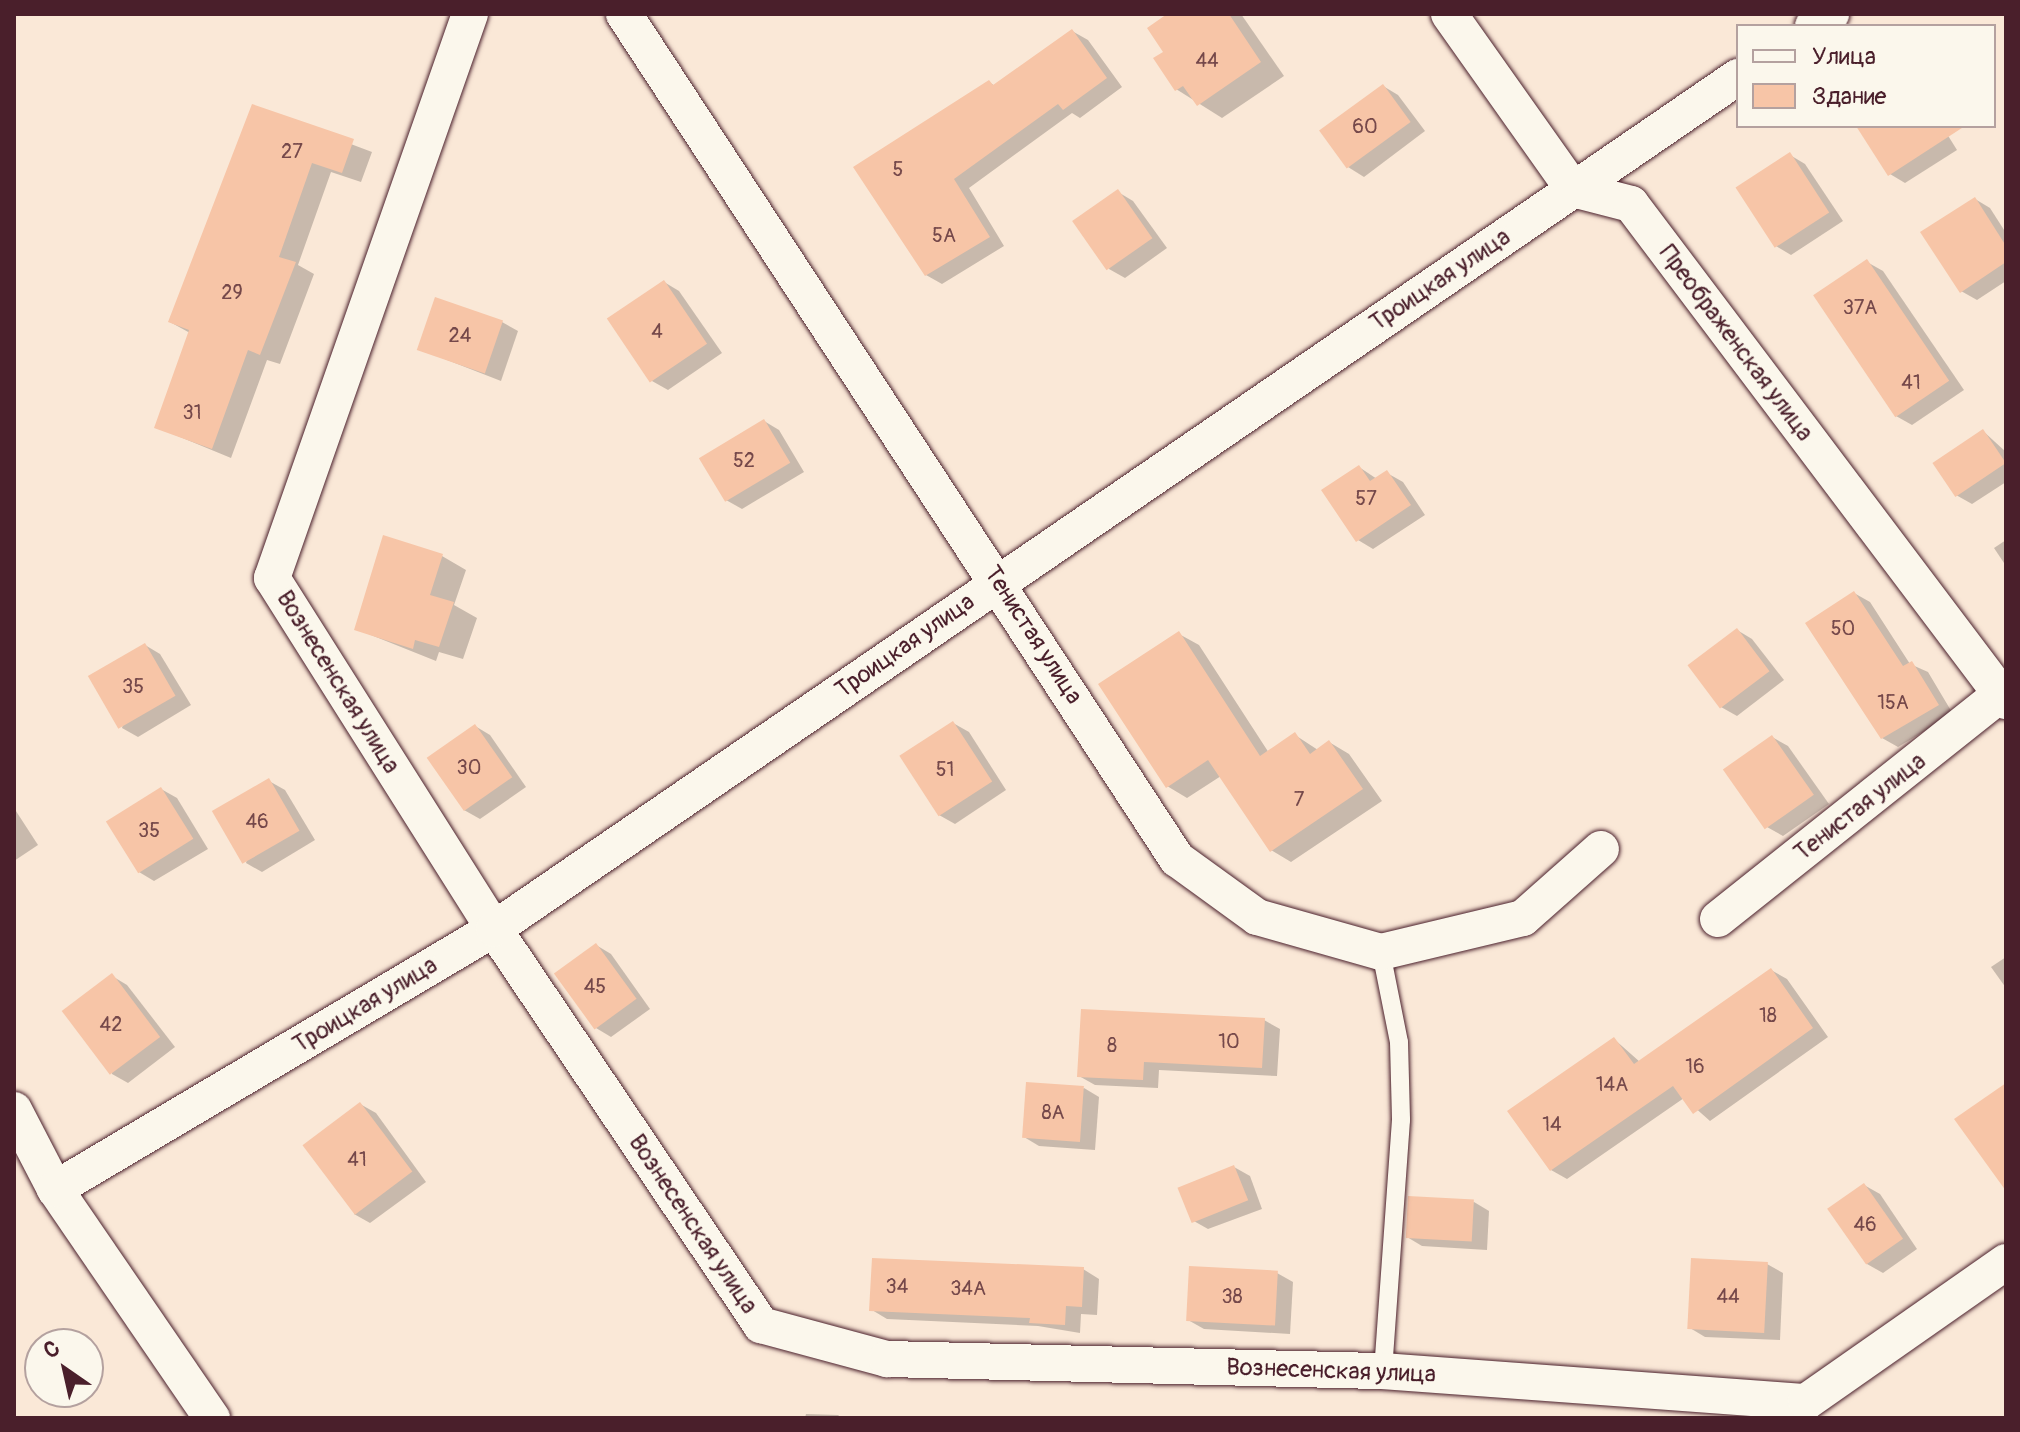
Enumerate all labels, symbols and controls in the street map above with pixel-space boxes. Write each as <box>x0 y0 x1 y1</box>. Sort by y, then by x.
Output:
legend <box>1736 24 1996 128</box>
text: Улица <box>1812 42 1876 71</box>
house number: 44 <box>1195 48 1219 72</box>
text: Здание <box>1812 82 1886 111</box>
house number: 60 <box>1352 114 1378 138</box>
house number: 27 <box>281 139 303 163</box>
house number: 5 <box>893 157 903 181</box>
street label: Троицкая улица <box>1364 222 1516 338</box>
house number: 5А <box>932 223 956 247</box>
street label: Преображенская улица <box>1653 239 1819 447</box>
house number: 29 <box>221 280 243 304</box>
house number: 37А <box>1843 295 1877 319</box>
house number: 4 <box>651 319 663 343</box>
house number: 24 <box>449 323 471 347</box>
house number: 41 <box>1901 370 1921 394</box>
house number: 31 <box>183 400 201 424</box>
house number: 52 <box>733 448 755 472</box>
house number: 57 <box>1355 486 1377 510</box>
street label: Тенистая улица <box>978 561 1088 709</box>
street label: Вознесенская улица <box>270 585 406 779</box>
street label: Троицкая улица <box>830 587 980 705</box>
house number: 50 <box>1831 616 1855 640</box>
house number: 35 <box>122 674 144 698</box>
house number: 15А <box>1877 690 1909 714</box>
street label: Тенистая улица <box>1789 747 1931 867</box>
house number: 30 <box>457 755 481 779</box>
house number: 51 <box>936 757 954 781</box>
house number: 7 <box>1294 787 1304 811</box>
house number: 46 <box>245 809 269 833</box>
house number: 35 <box>138 818 160 842</box>
street label: Троицкая улица <box>288 951 442 1059</box>
house number: 45 <box>584 974 606 998</box>
house number: 18 <box>1759 1003 1777 1027</box>
house number: 42 <box>100 1012 122 1036</box>
house number: 10 <box>1218 1029 1240 1053</box>
house number: 8 <box>1107 1033 1117 1057</box>
house number: 16 <box>1685 1054 1705 1078</box>
house number: 14А <box>1596 1072 1628 1096</box>
house number: 8А <box>1041 1100 1065 1124</box>
house number: 14 <box>1542 1112 1562 1136</box>
street label: Вознесенская улица <box>622 1129 764 1319</box>
house number: 41 <box>347 1147 367 1171</box>
house number: 46 <box>1853 1212 1877 1236</box>
house number: 34 <box>886 1274 908 1298</box>
house number: 34А <box>950 1276 986 1300</box>
house number: 38 <box>1221 1284 1243 1308</box>
house number: 44 <box>1716 1284 1740 1308</box>
north arrow <box>24 1328 104 1408</box>
text: С <box>38 1334 65 1365</box>
street label: Вознесенская улица <box>1226 1353 1436 1389</box>

